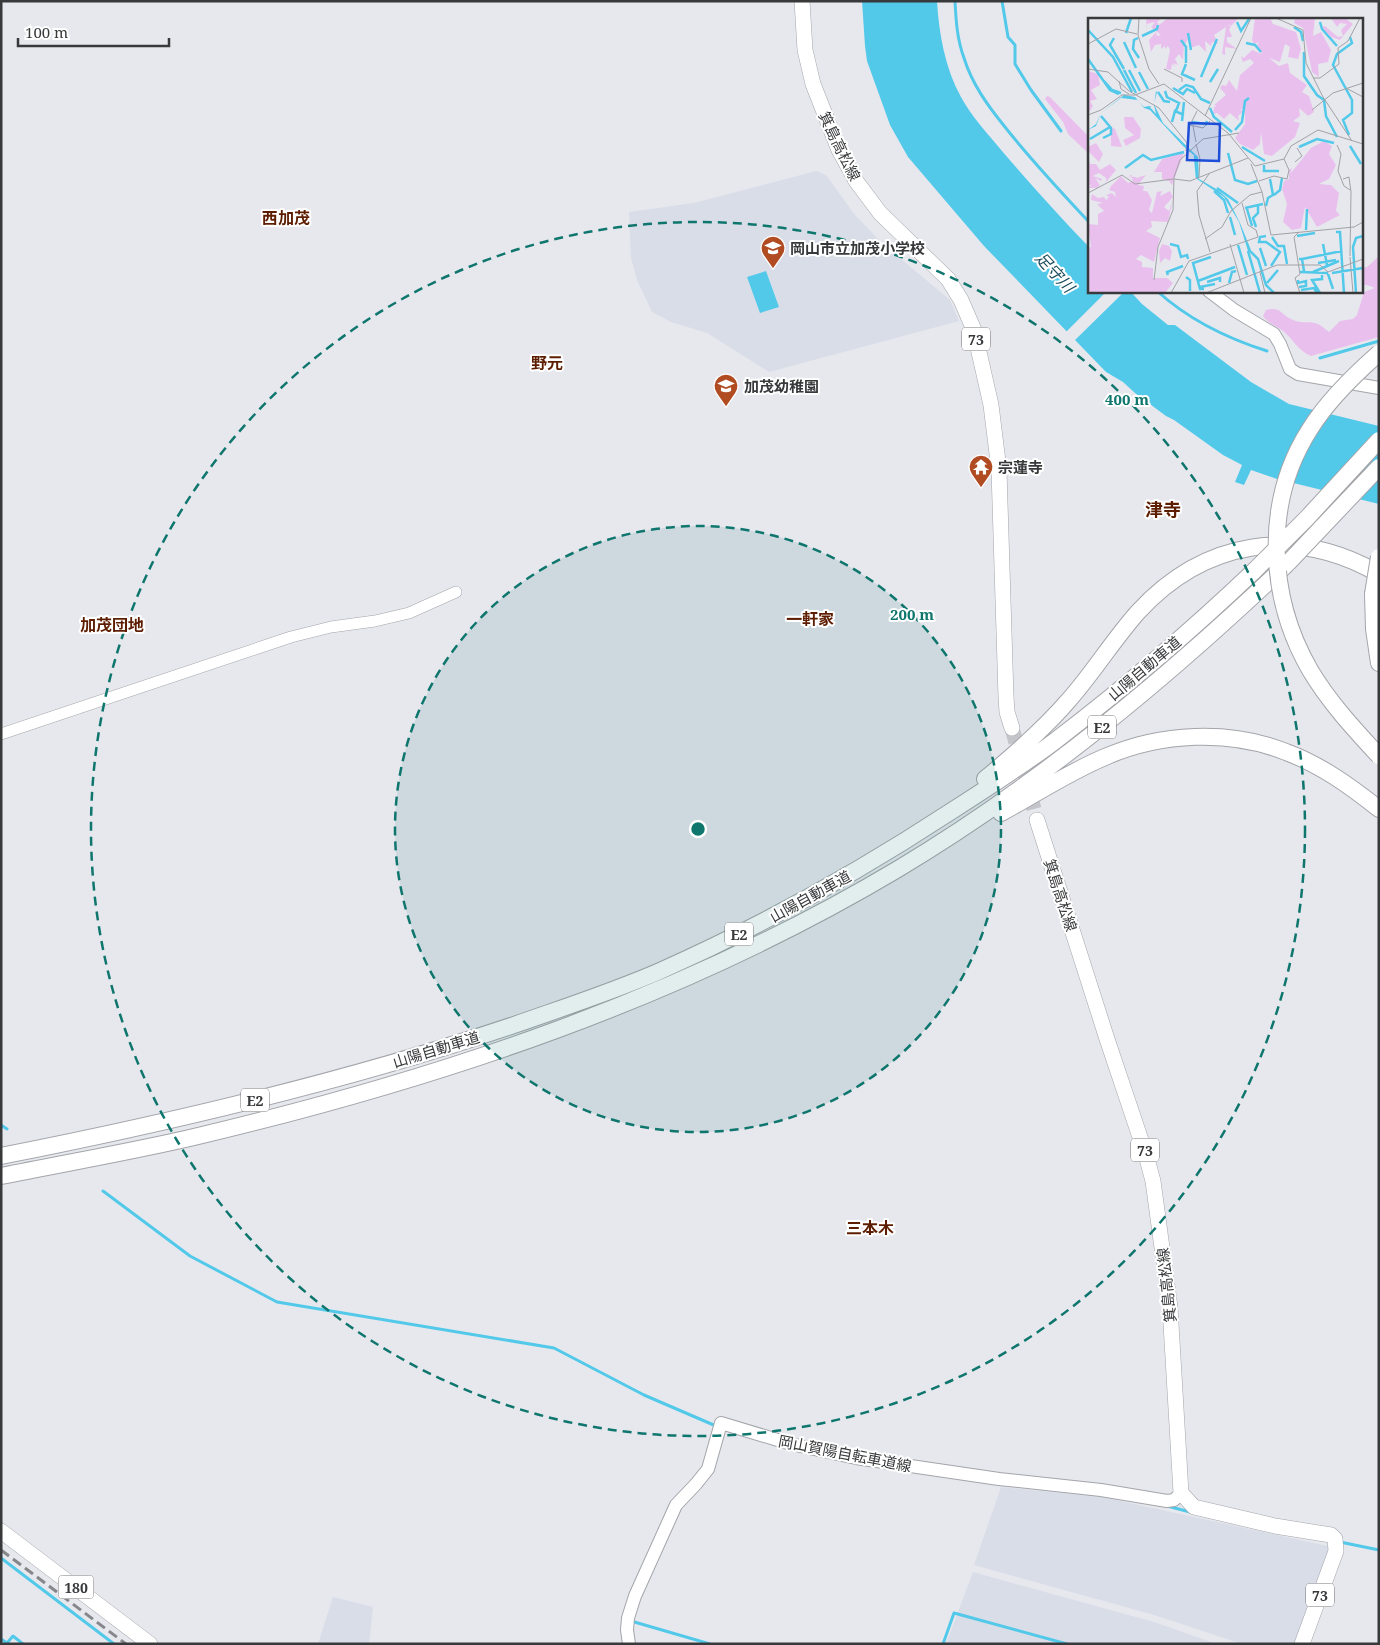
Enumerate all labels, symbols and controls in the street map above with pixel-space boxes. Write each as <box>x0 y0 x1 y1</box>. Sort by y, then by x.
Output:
scale bar <box>18 15 169 47</box>
inset map <box>1088 18 1362 292</box>
text: 100 m <box>25 22 68 42</box>
street label: 箕島高松線 <box>815 108 865 184</box>
district label: 西加茂 <box>262 207 310 229</box>
school or university icon: 岡山市立加茂小学校 <box>760 235 786 269</box>
place label: 岡山市立加茂小学校 <box>790 238 925 258</box>
water label: 足守川 <box>1031 247 1081 299</box>
road number: 73 <box>962 328 990 350</box>
district label: 野元 <box>531 352 563 374</box>
school or university icon: 加茂幼稚園 <box>713 373 739 407</box>
place label: 加茂幼稚園 <box>744 376 819 396</box>
text: 400 m <box>1105 389 1149 409</box>
temple icon: 宗蓮寺 <box>968 454 994 488</box>
place label: 宗蓮寺 <box>998 457 1043 477</box>
district label: 津寺 <box>1145 497 1181 521</box>
text: 200 m <box>890 604 934 624</box>
district label: 一軒家 <box>786 608 834 630</box>
district label: 加茂団地 <box>80 614 144 636</box>
street label: 山陽自動車道 <box>1103 631 1185 705</box>
road number: E2 <box>1088 716 1116 739</box>
centre of rings <box>689 820 707 838</box>
street label: 箕島高松線 <box>1040 856 1082 934</box>
street label: 山陽自動車道 <box>766 865 854 927</box>
road number: E2 <box>725 922 753 946</box>
street label: 山陽自動車道 <box>390 1026 482 1072</box>
road number: E2 <box>241 1088 269 1112</box>
road number: 73 <box>1131 1138 1159 1162</box>
district label: 三本木 <box>846 1217 894 1239</box>
street label: 箕島高松線 <box>1152 1247 1180 1323</box>
street label: 岡山賀陽自転車道線 <box>777 1430 913 1476</box>
road number: 180 <box>58 1575 94 1598</box>
road number: 73 <box>1306 1584 1334 1606</box>

